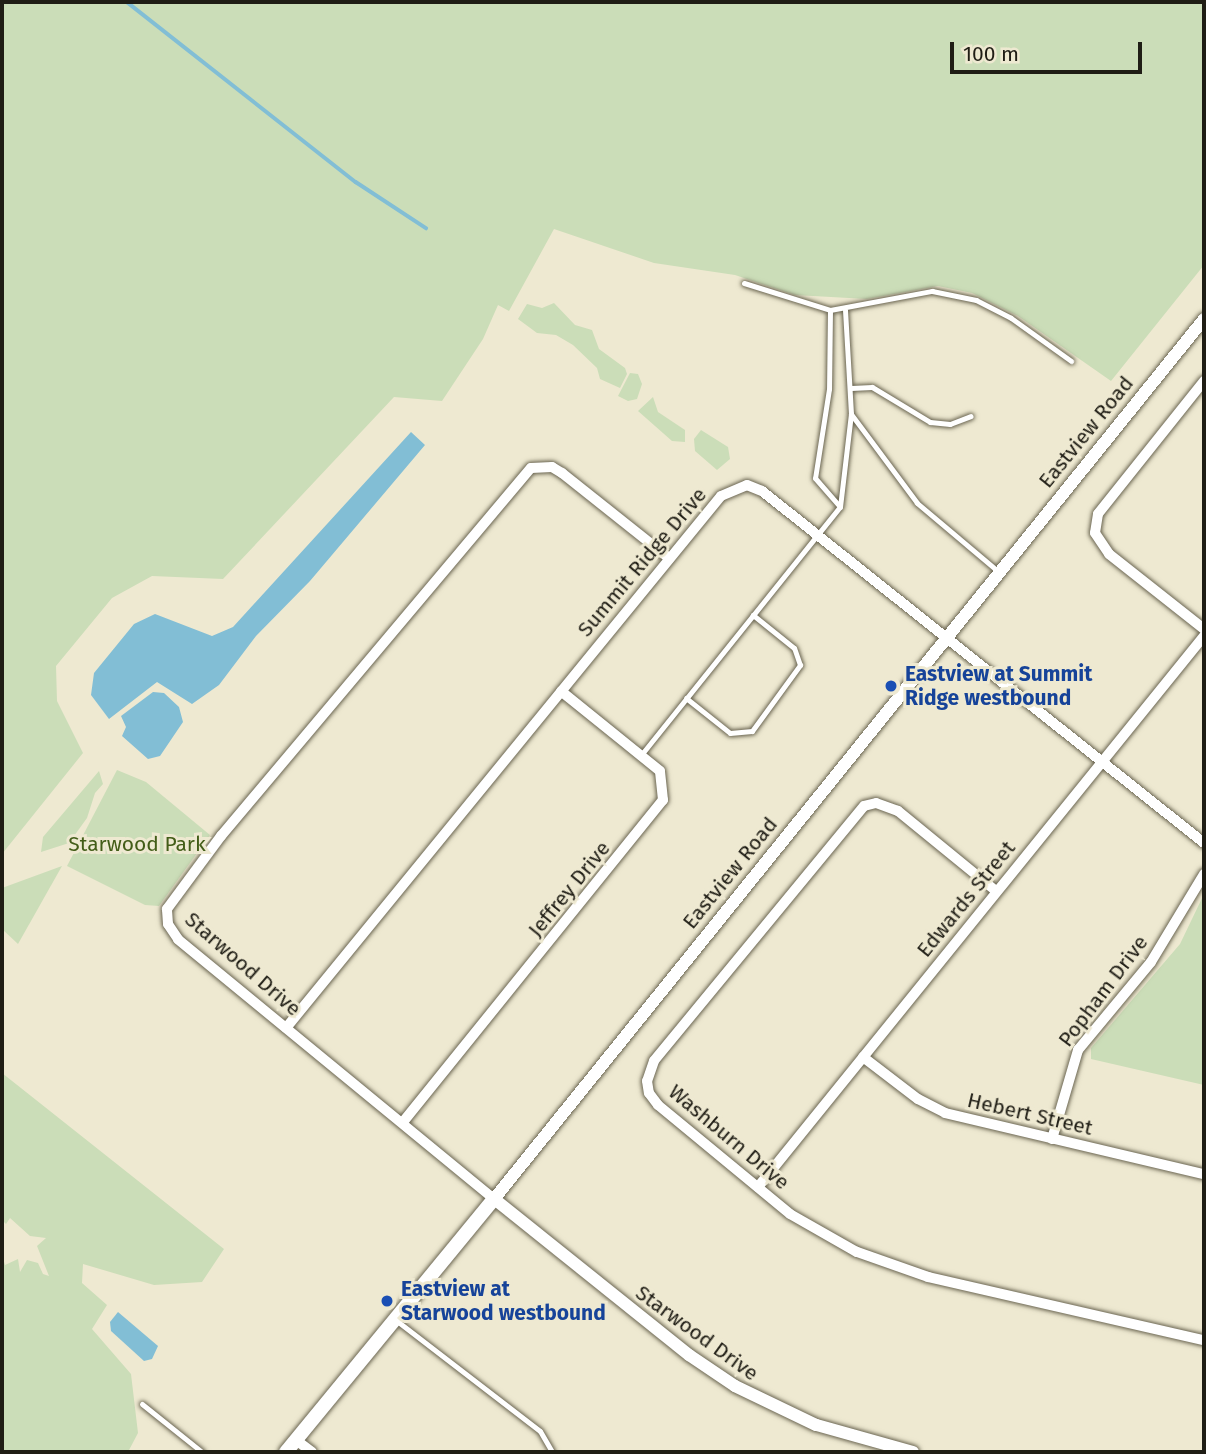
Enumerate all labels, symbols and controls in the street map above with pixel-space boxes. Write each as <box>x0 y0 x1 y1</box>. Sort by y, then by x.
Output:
scale bar <box>954 28 1146 72</box>
text: 100 m <box>963 41 1019 67</box>
street label: Eastview Road <box>1033 371 1139 493</box>
street label: Summit Ridge Drive <box>572 482 712 642</box>
place label: Eastview at Summit Ridge westbound <box>905 661 1092 711</box>
marker: Eastview at Summit Ridge westbound <box>883 678 899 694</box>
street label: Eastview Road <box>677 812 783 934</box>
park label: Starwood Park <box>68 831 206 857</box>
street label: Jeffrey Drive <box>523 836 615 942</box>
street label: Edwards Street <box>912 836 1020 962</box>
street label: Starwood Drive <box>180 907 306 1021</box>
street label: Popham Drive <box>1053 930 1153 1052</box>
street label: Washburn Drive <box>663 1079 795 1195</box>
street label: Hebert Street <box>965 1087 1095 1141</box>
place label: Eastview at Starwood westbound <box>401 1276 606 1326</box>
street label: Starwood Drive <box>631 1280 763 1386</box>
marker: Eastview at Starwood westbound <box>379 1293 395 1309</box>

